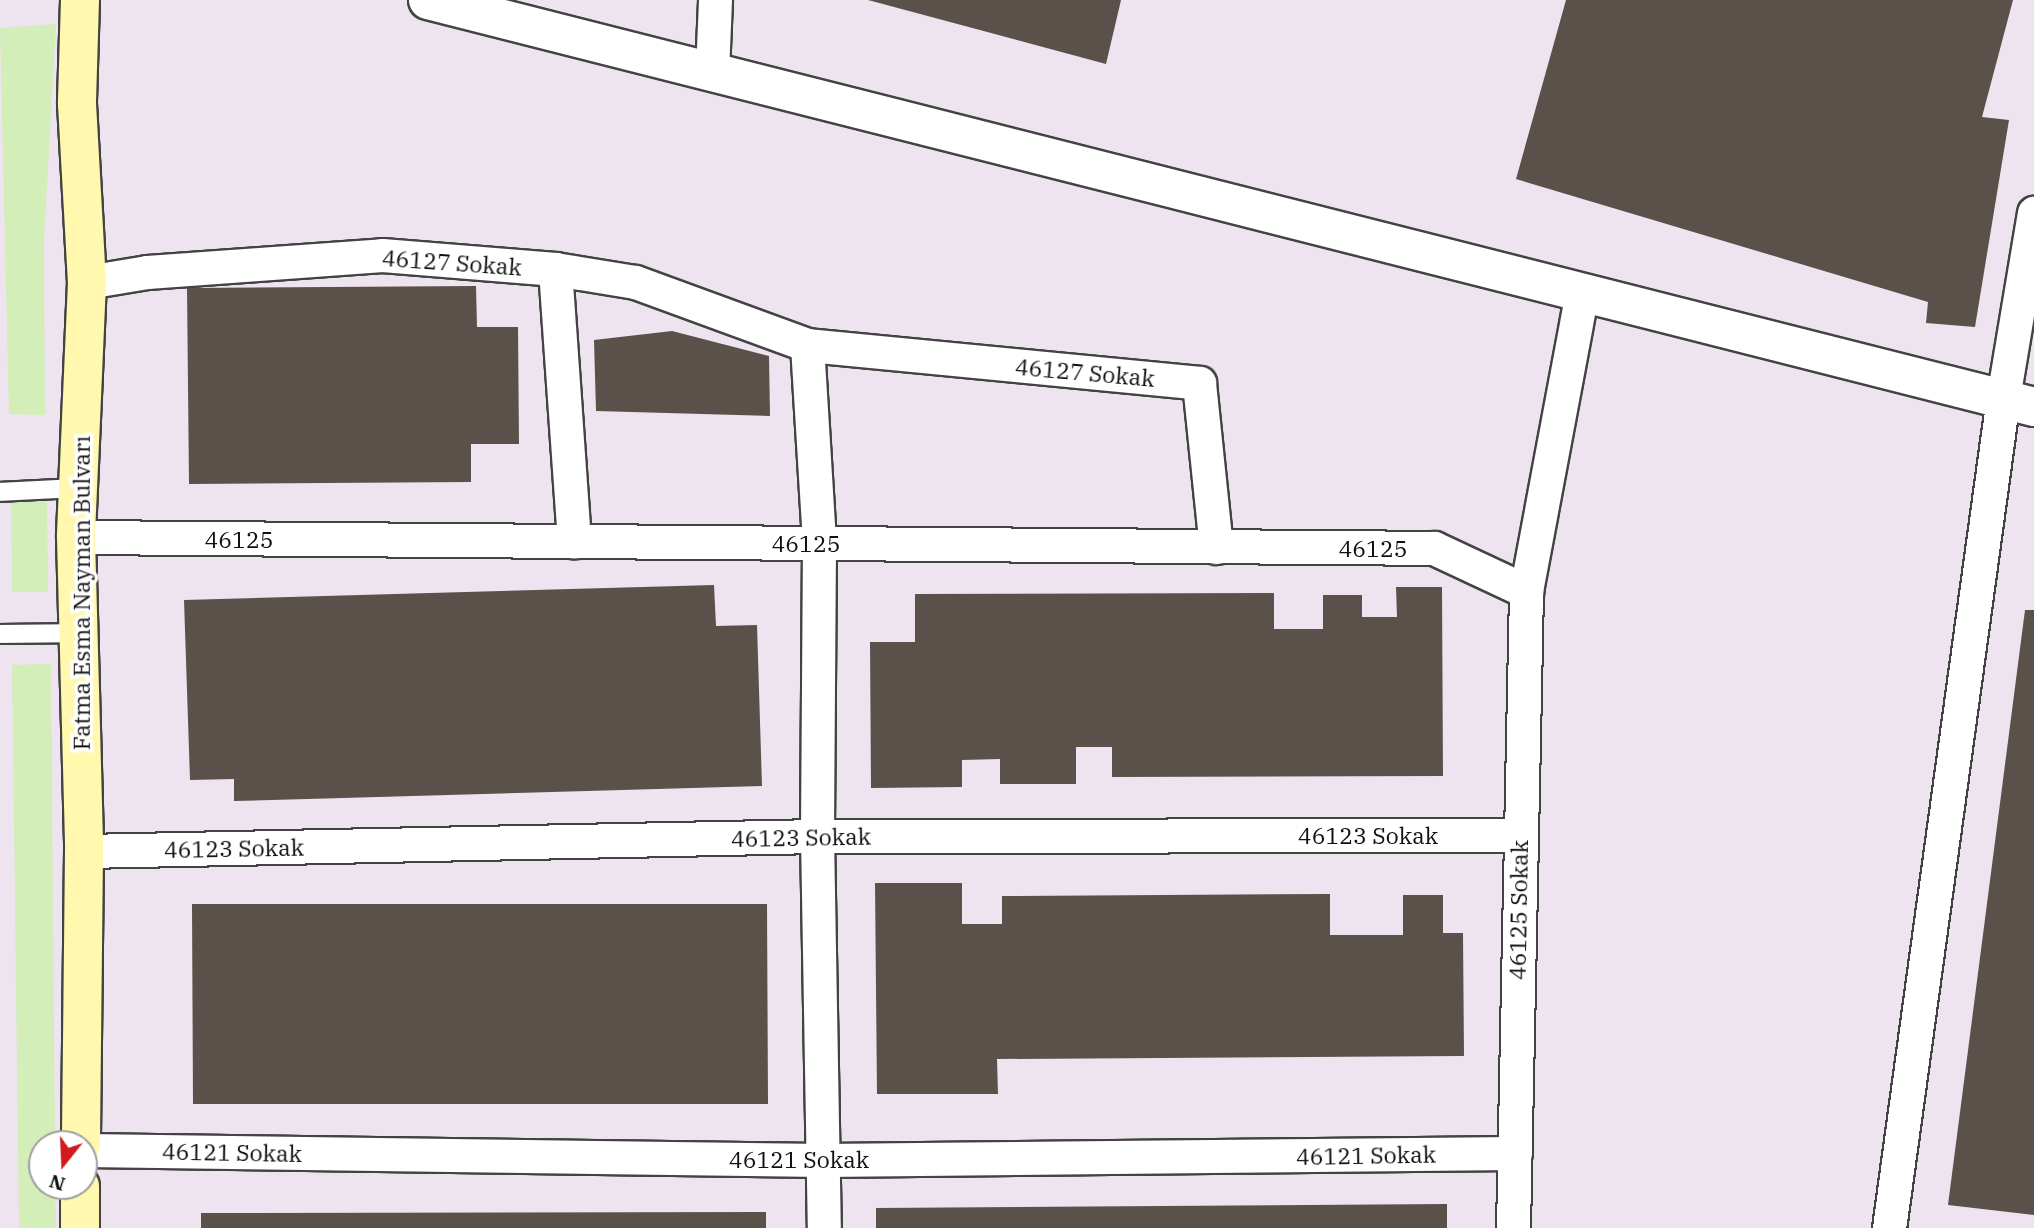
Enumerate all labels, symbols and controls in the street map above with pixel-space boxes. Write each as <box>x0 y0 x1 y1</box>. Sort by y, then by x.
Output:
street label: 46127 Sokak <box>381 243 523 281</box>
street label: 46127 Sokak <box>1014 352 1156 392</box>
street label: Fatma Esma Nayman Bulvarı <box>67 436 95 750</box>
street label: 46125 <box>205 525 273 553</box>
street label: 46125 <box>772 529 840 557</box>
street label: 46125 <box>1339 534 1407 562</box>
street label: 46123 Sokak <box>1298 821 1438 849</box>
street label: 46123 Sokak <box>731 822 871 852</box>
street label: 46123 Sokak <box>164 833 304 863</box>
street label: 46125 Sokak <box>1503 840 1533 980</box>
north arrow <box>28 1130 98 1200</box>
street label: 46121 Sokak <box>162 1137 302 1167</box>
street label: 46121 Sokak <box>1296 1140 1436 1170</box>
street label: 46121 Sokak <box>729 1145 869 1173</box>
text: N <box>46 1169 68 1197</box>

